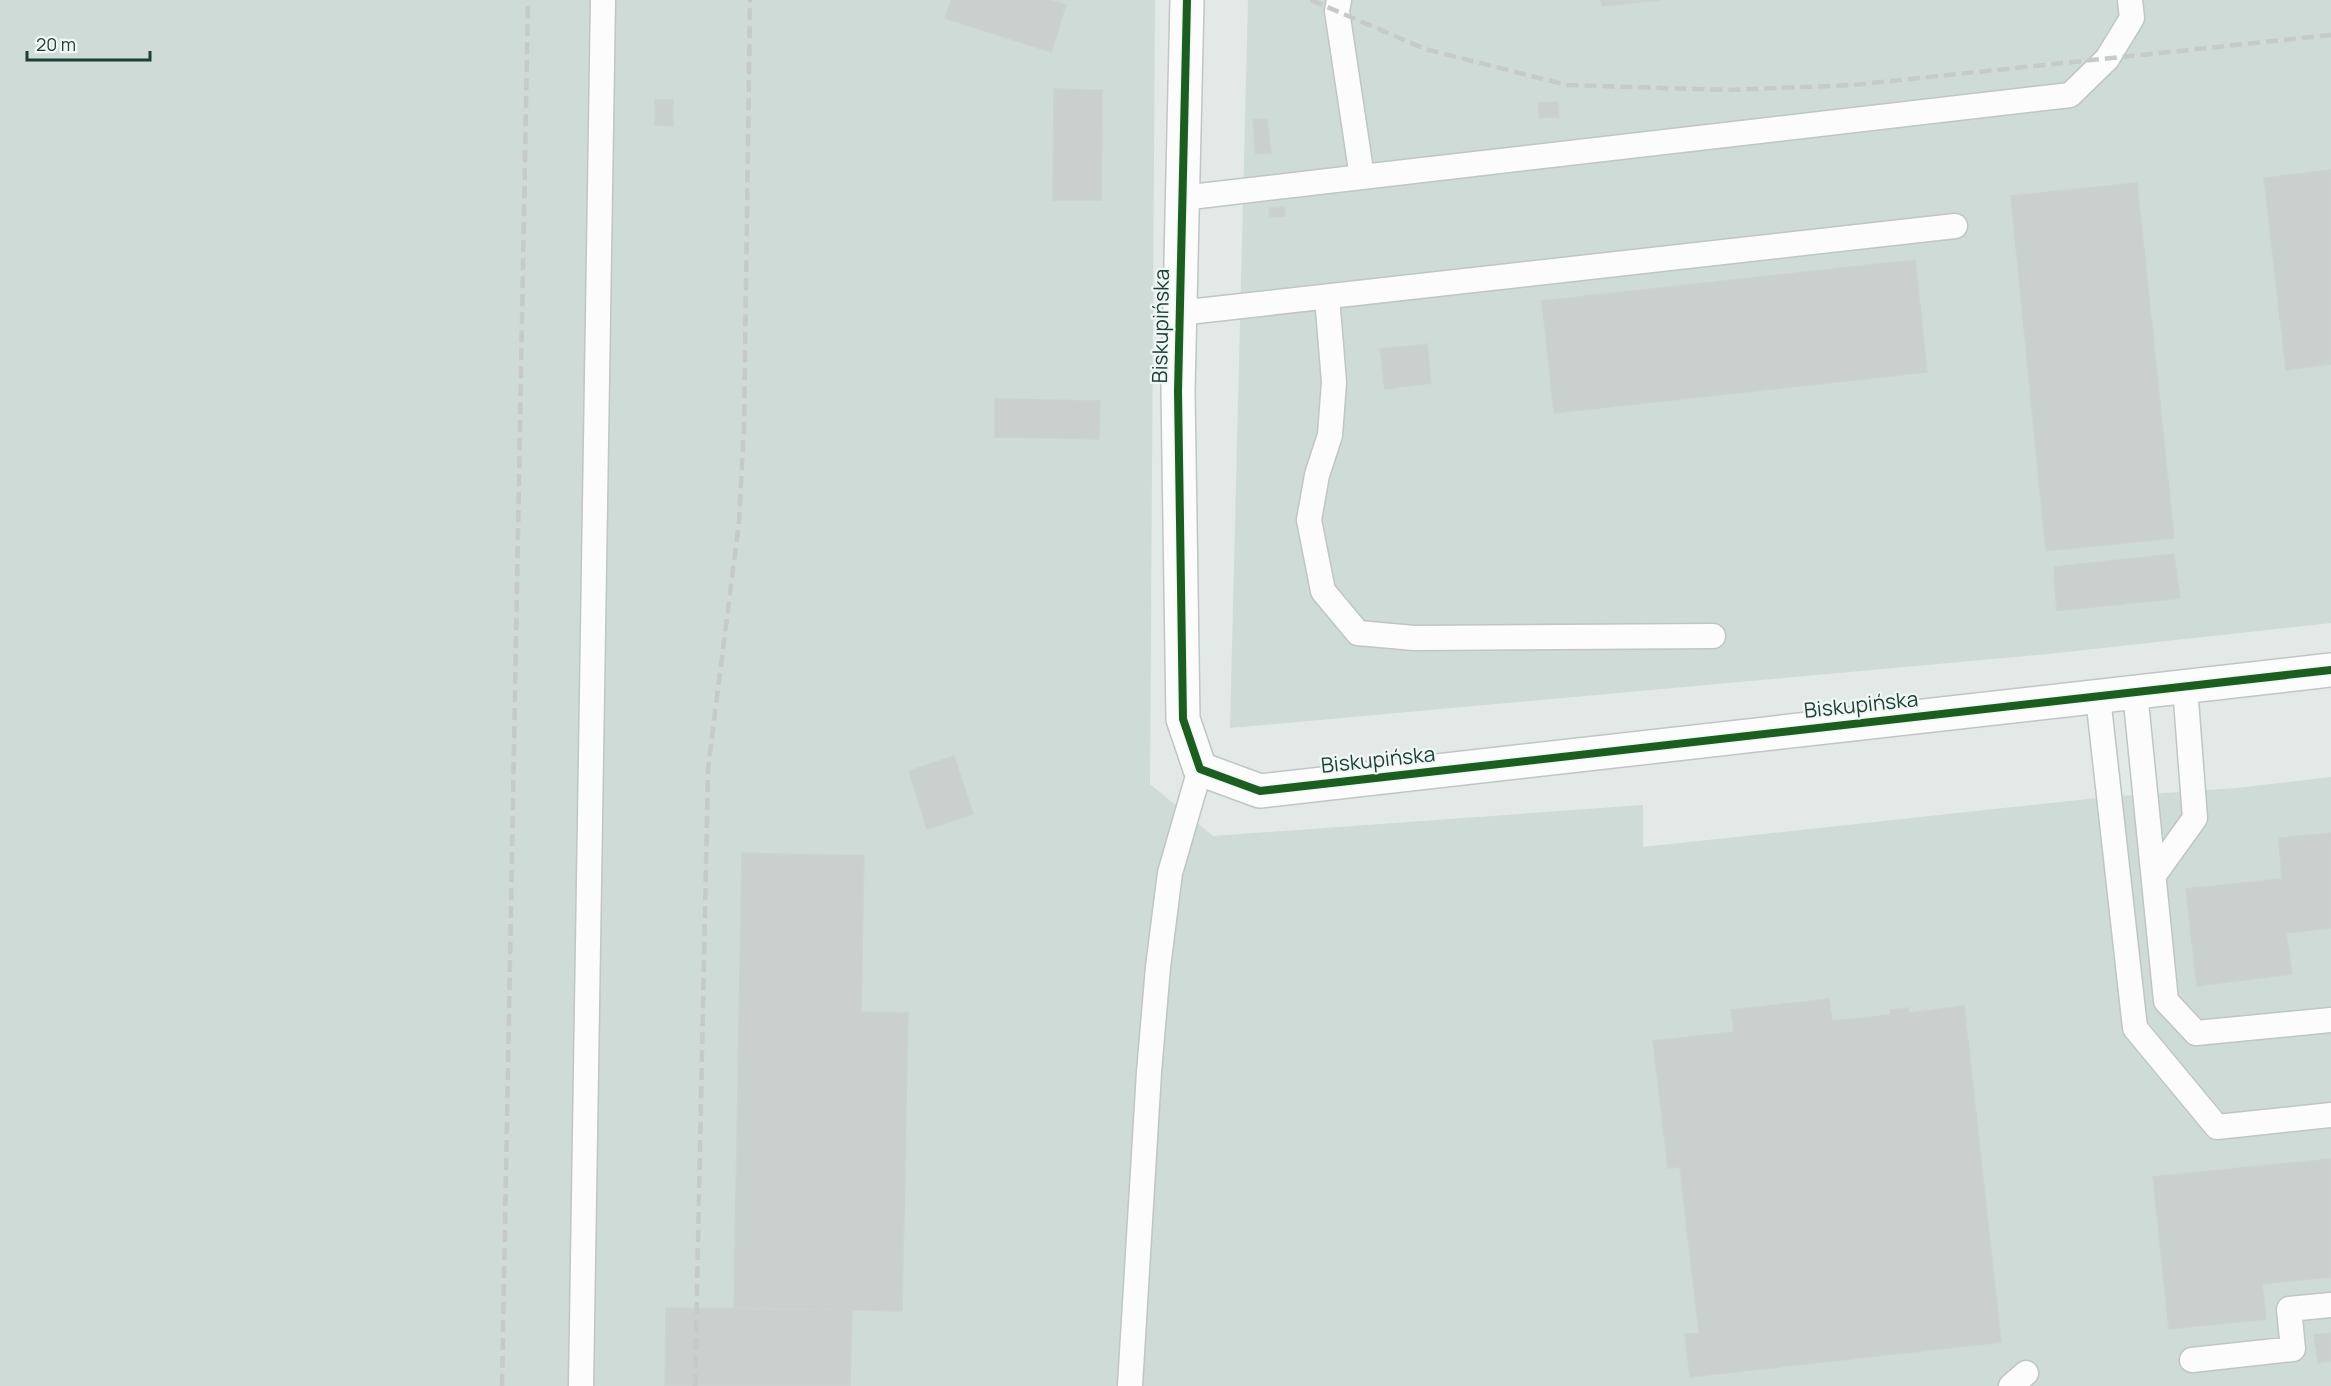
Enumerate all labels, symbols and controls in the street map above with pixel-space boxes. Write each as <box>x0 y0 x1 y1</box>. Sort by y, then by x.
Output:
scale bar <box>27 24 150 62</box>
text: 20 m <box>36 32 76 56</box>
street label: Biskupińska <box>1145 268 1175 384</box>
street label: Biskupińska <box>1802 684 1919 724</box>
street label: Biskupińska <box>1319 739 1436 779</box>

